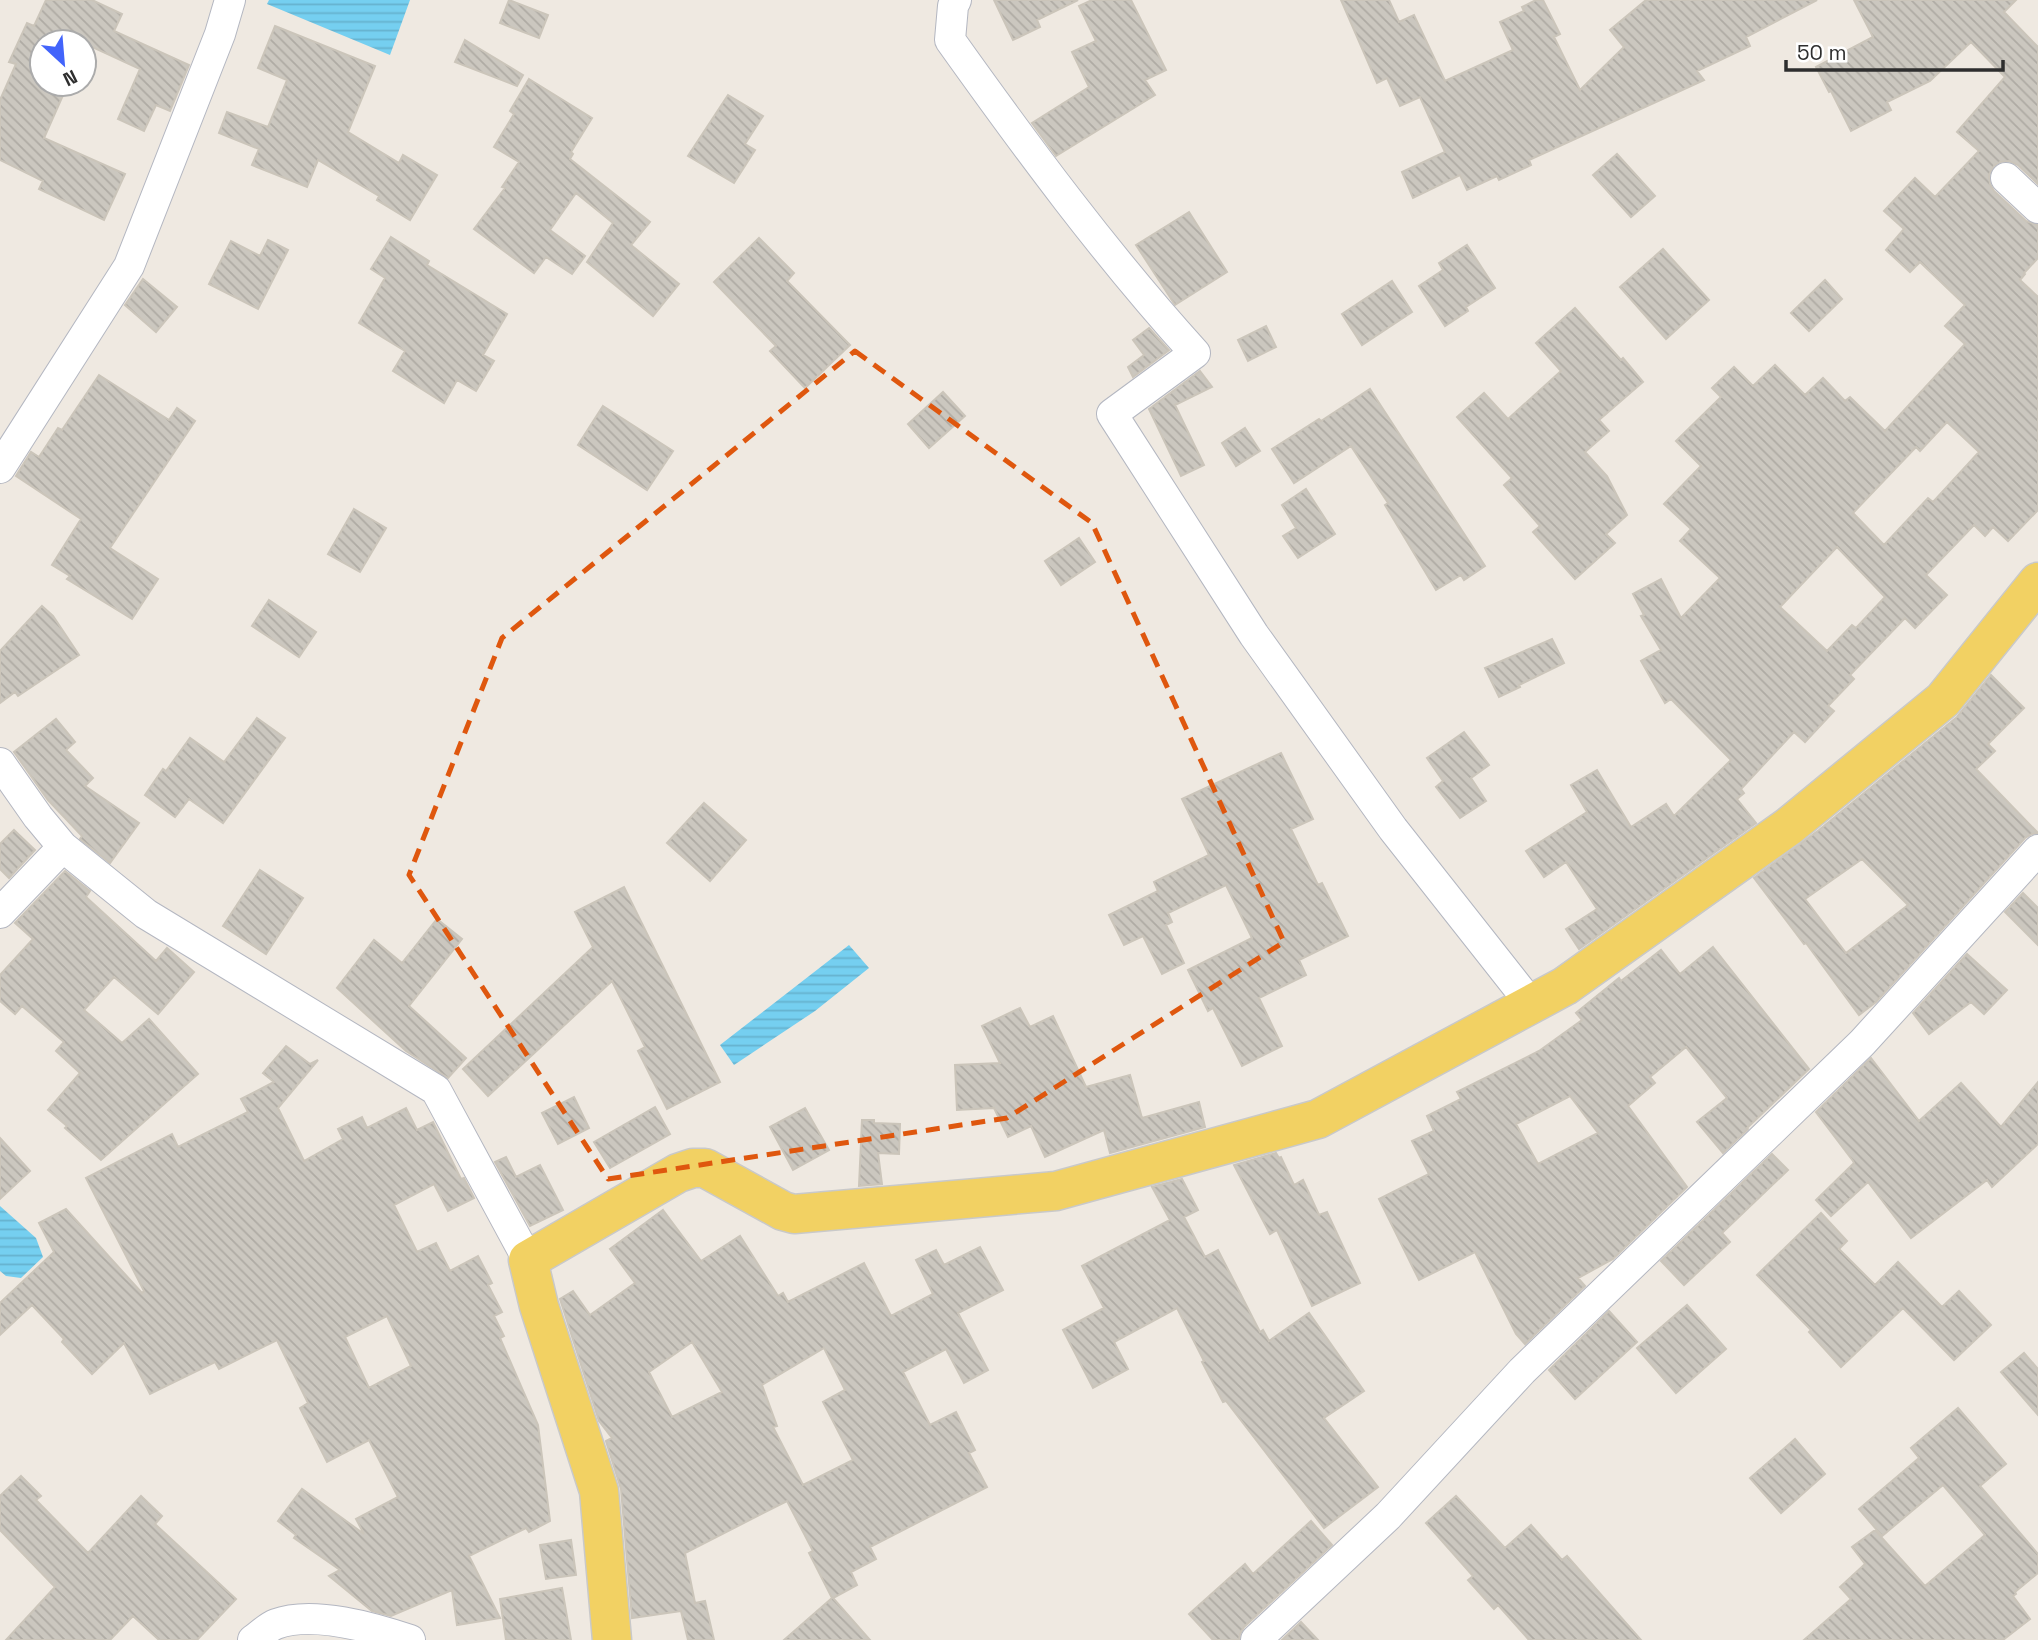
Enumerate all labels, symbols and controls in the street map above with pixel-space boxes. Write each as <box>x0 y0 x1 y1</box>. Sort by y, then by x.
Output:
north arrow <box>28 28 98 98</box>
scale bar <box>1786 28 2003 72</box>
text: 50 m <box>1797 39 1847 66</box>
text: N <box>59 64 81 92</box>

